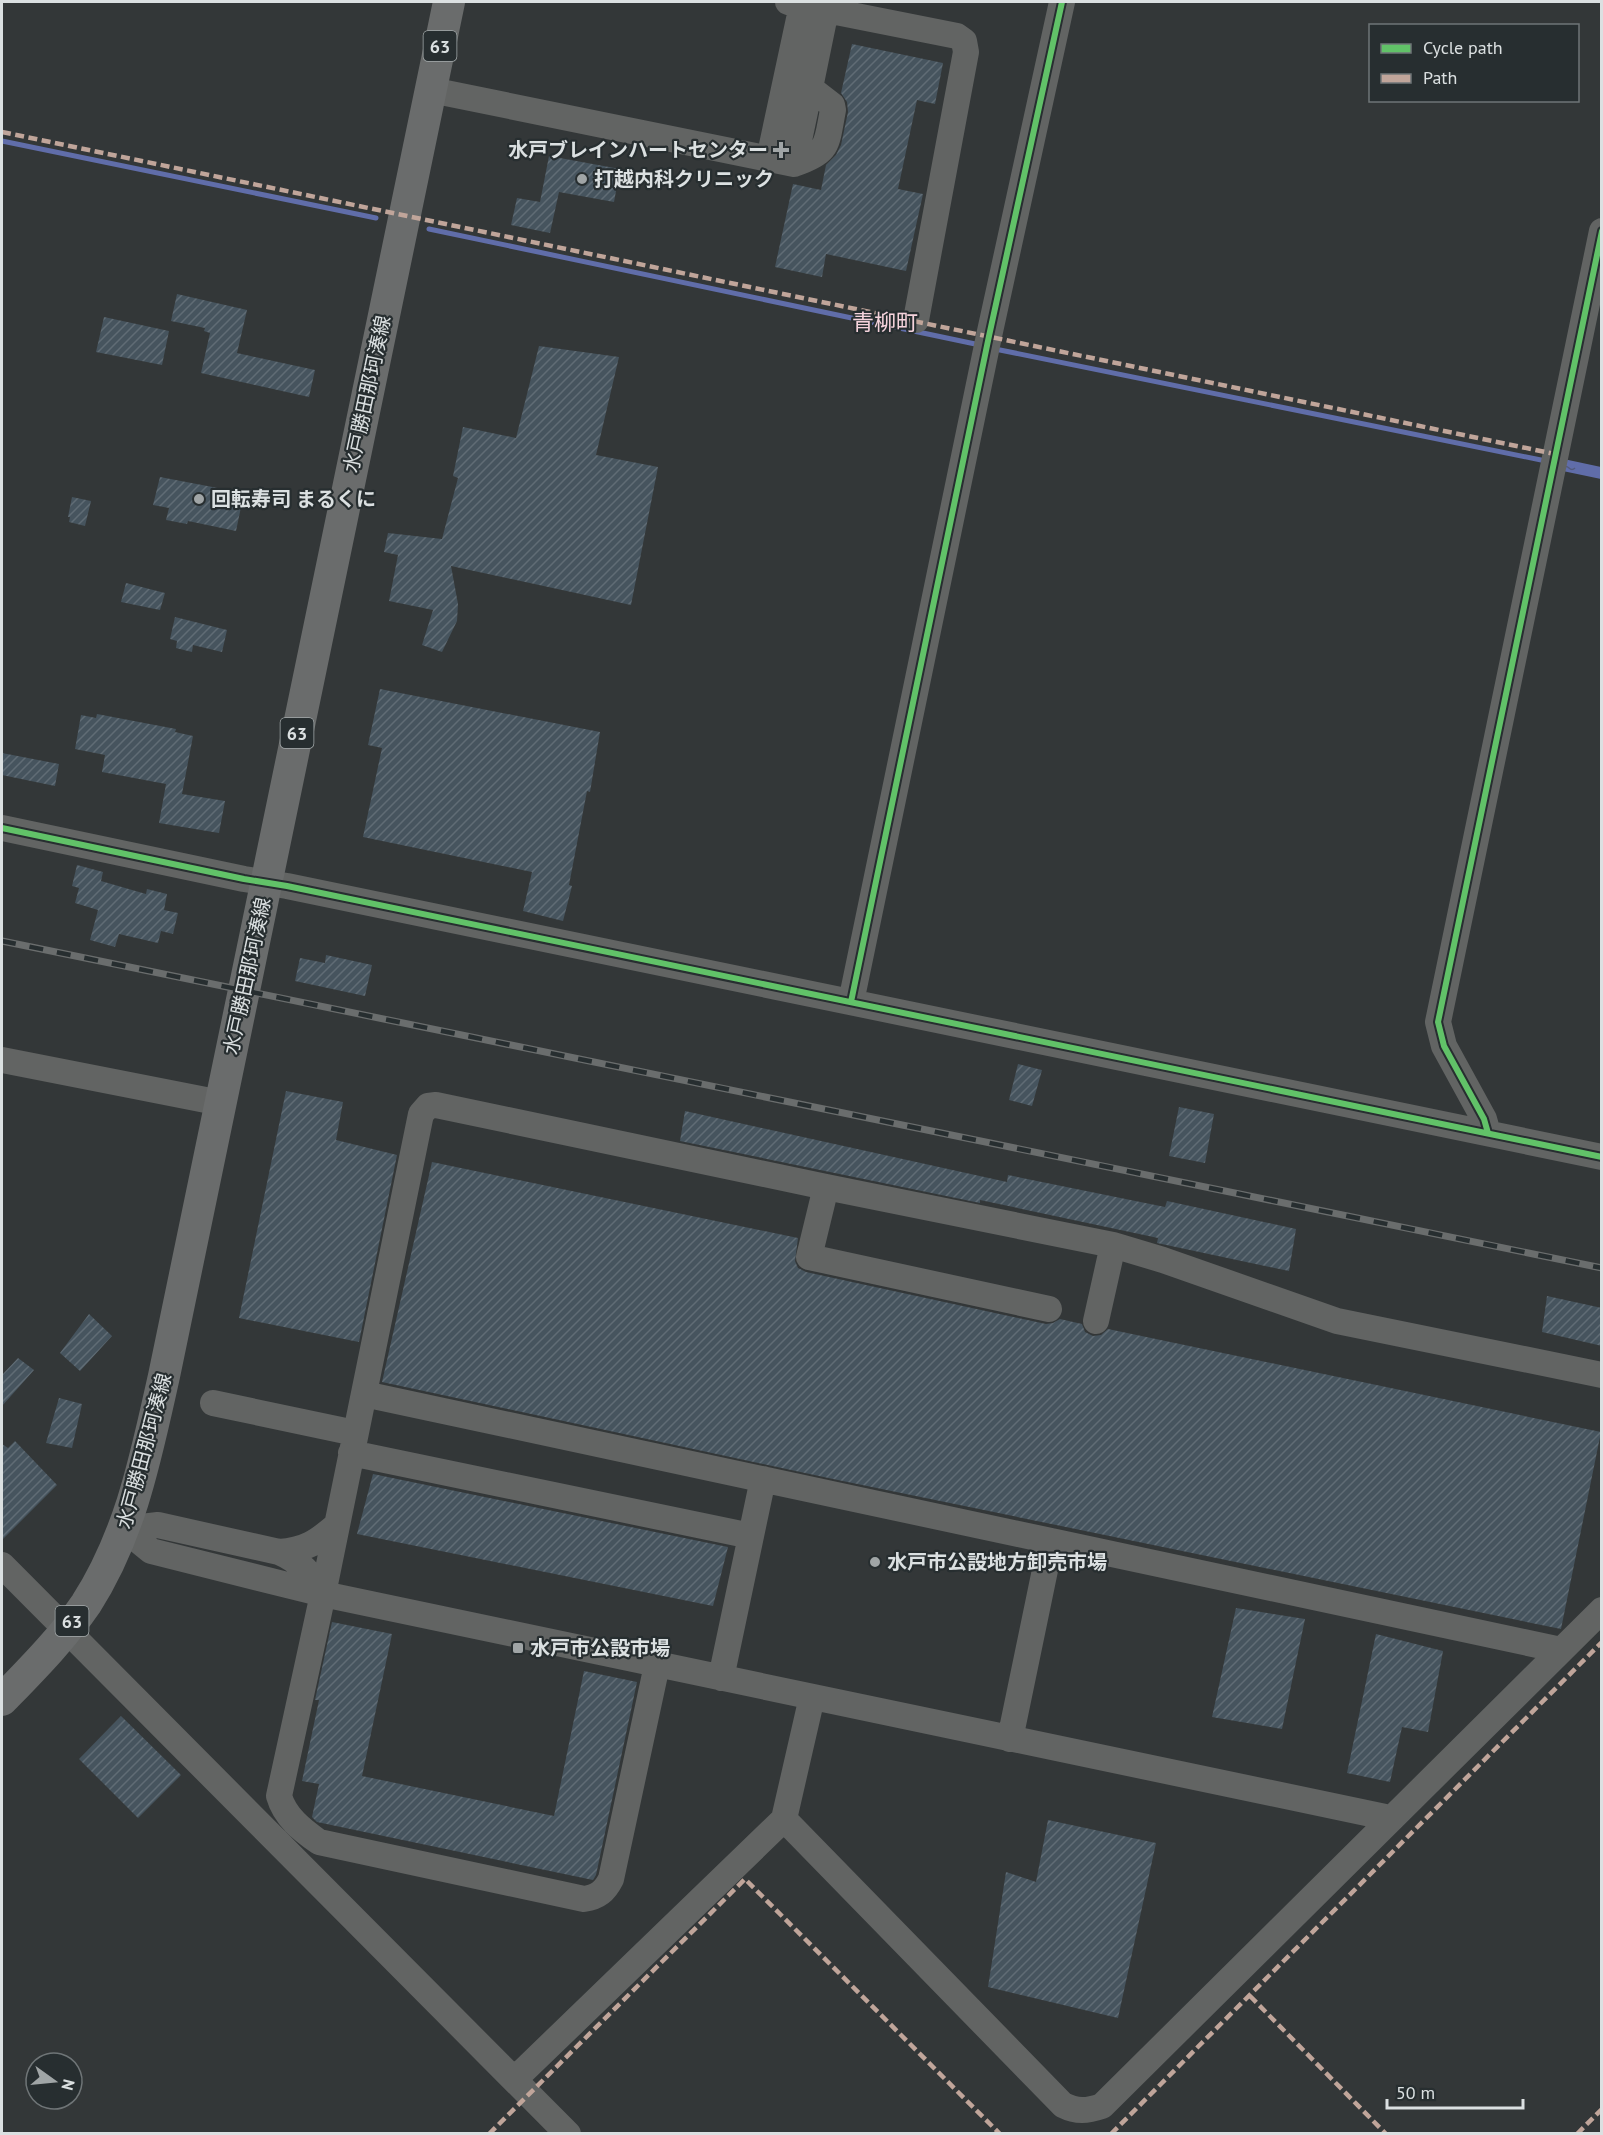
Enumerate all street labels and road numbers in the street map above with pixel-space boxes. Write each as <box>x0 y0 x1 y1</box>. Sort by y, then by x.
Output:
road number: 63 <box>424 31 456 61</box>
street label: 水戸勝田那珂湊線 <box>338 313 396 475</box>
road number: 63 <box>280 718 314 748</box>
street label: 水戸勝田那珂湊線 <box>218 895 276 1057</box>
street label: 水戸勝田那珂湊線 <box>111 1370 177 1532</box>
road number: 63 <box>56 1606 88 1636</box>

